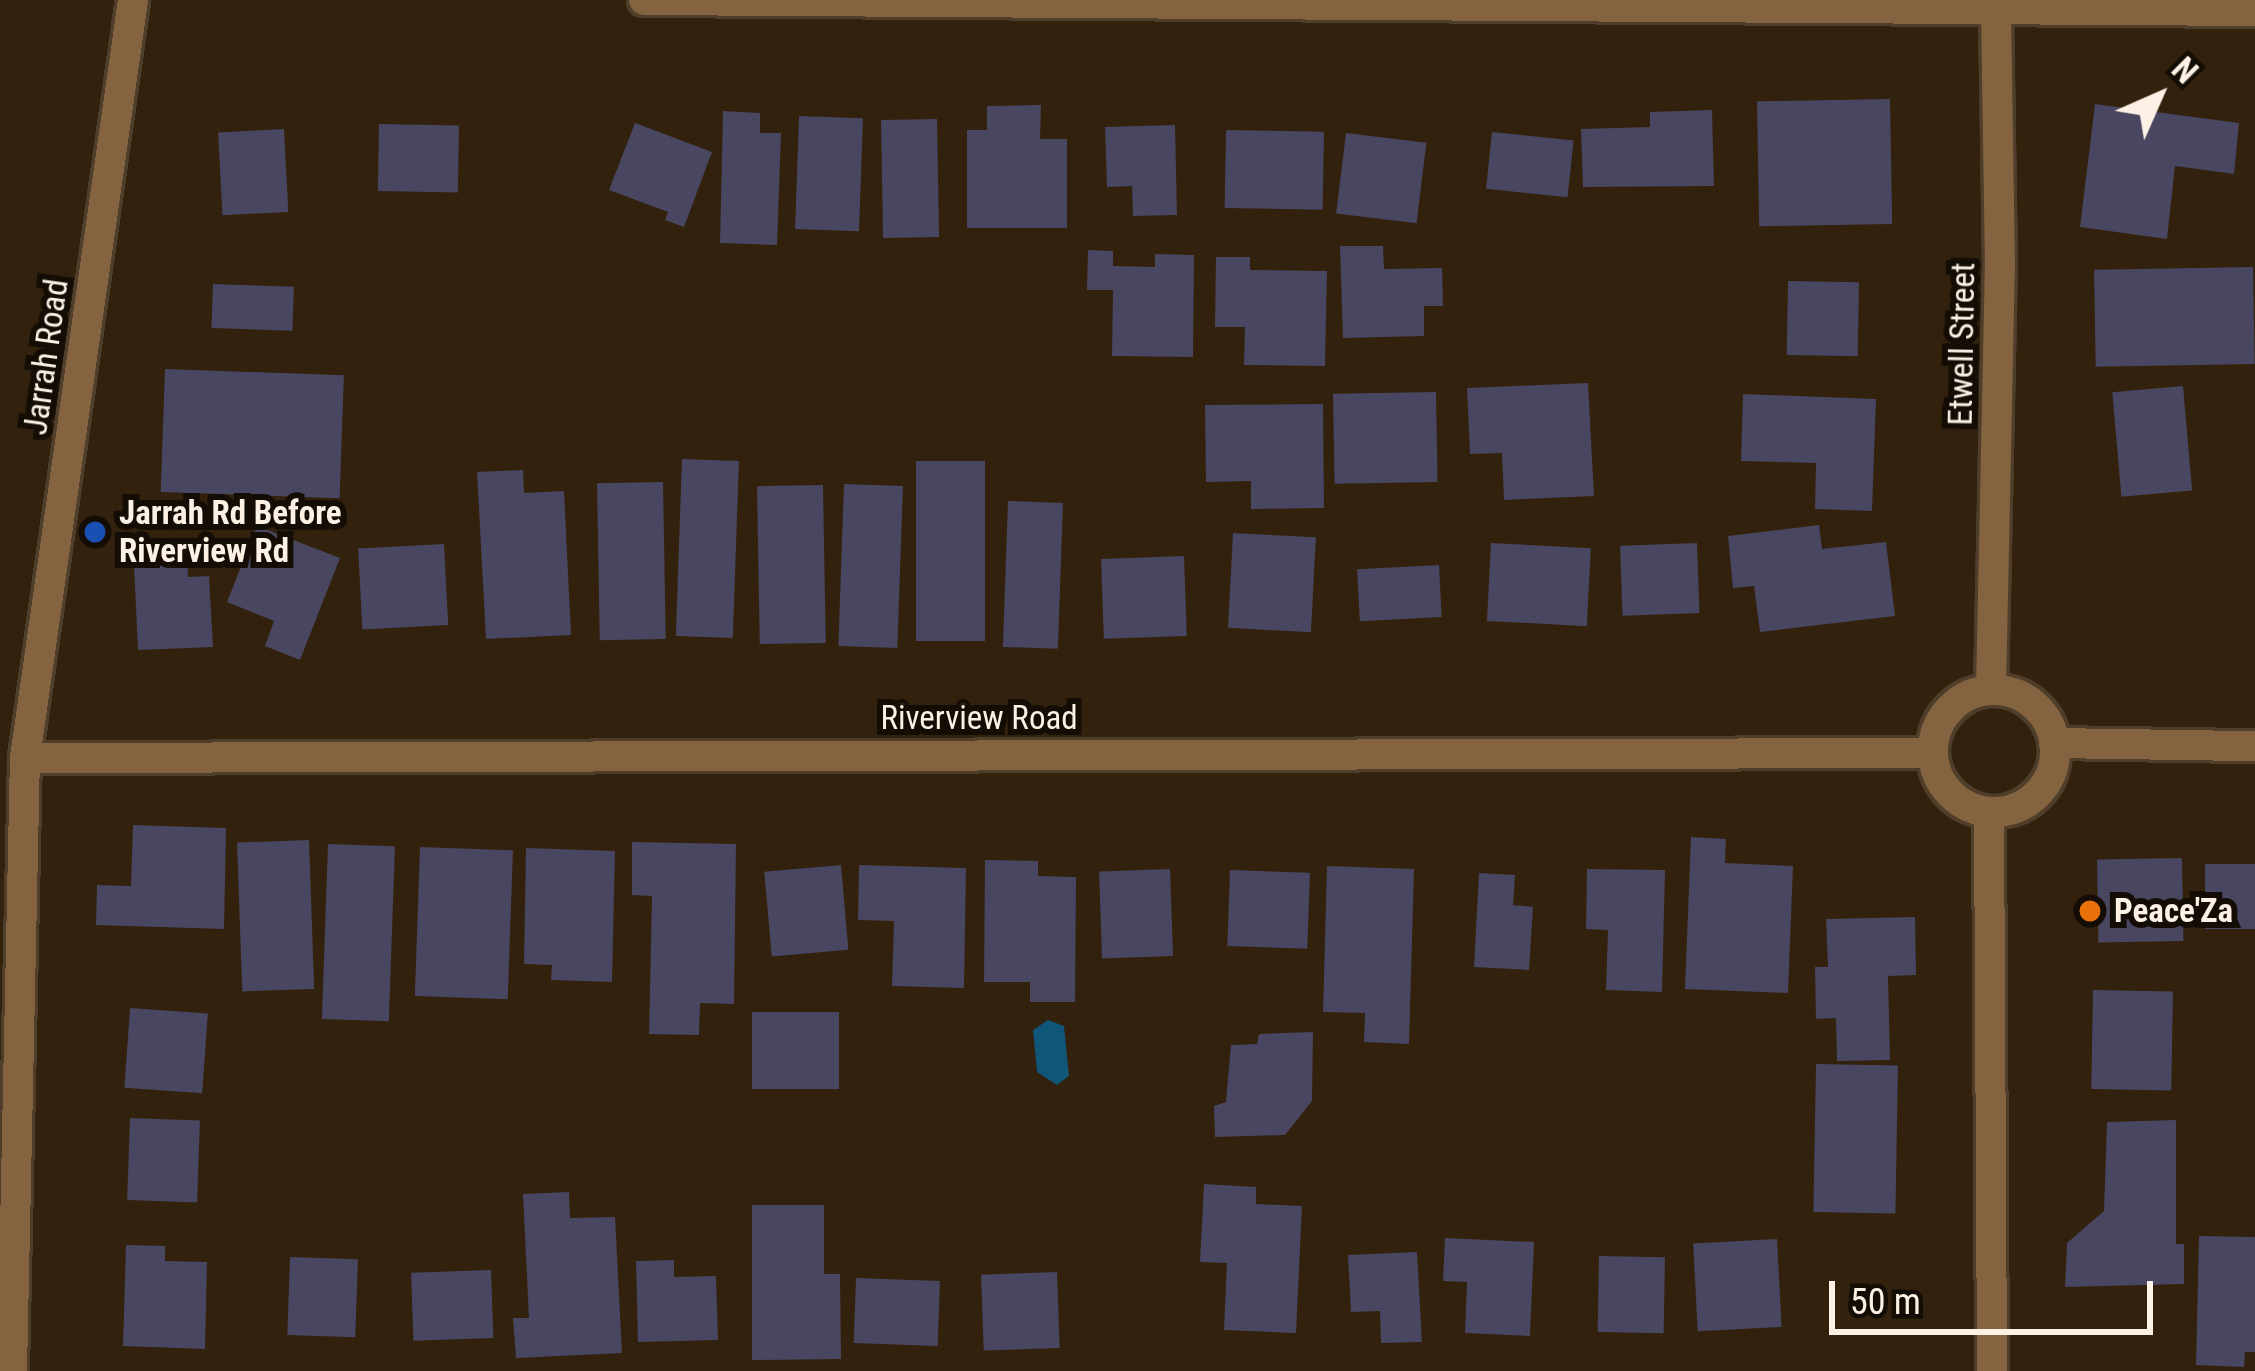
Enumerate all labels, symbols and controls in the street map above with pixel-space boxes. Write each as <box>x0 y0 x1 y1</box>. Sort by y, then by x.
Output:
north arrow <box>2099 36 2219 156</box>
text: N <box>2164 49 2206 91</box>
street label: Etwell Street <box>1941 262 1983 426</box>
street label: Jarrah Road <box>15 277 77 437</box>
place label: Jarrah Rd Before Riverview Rd <box>119 493 342 571</box>
marker: Jarrah Rd Before Riverview Rd <box>82 519 108 545</box>
street label: Riverview Road <box>880 698 1078 738</box>
place label: Peace'Za <box>2114 891 2233 931</box>
marker: Peace'Za <box>2077 898 2103 924</box>
scale bar <box>1835 1257 2159 1331</box>
text: 50 m <box>1850 1281 1921 1323</box>

